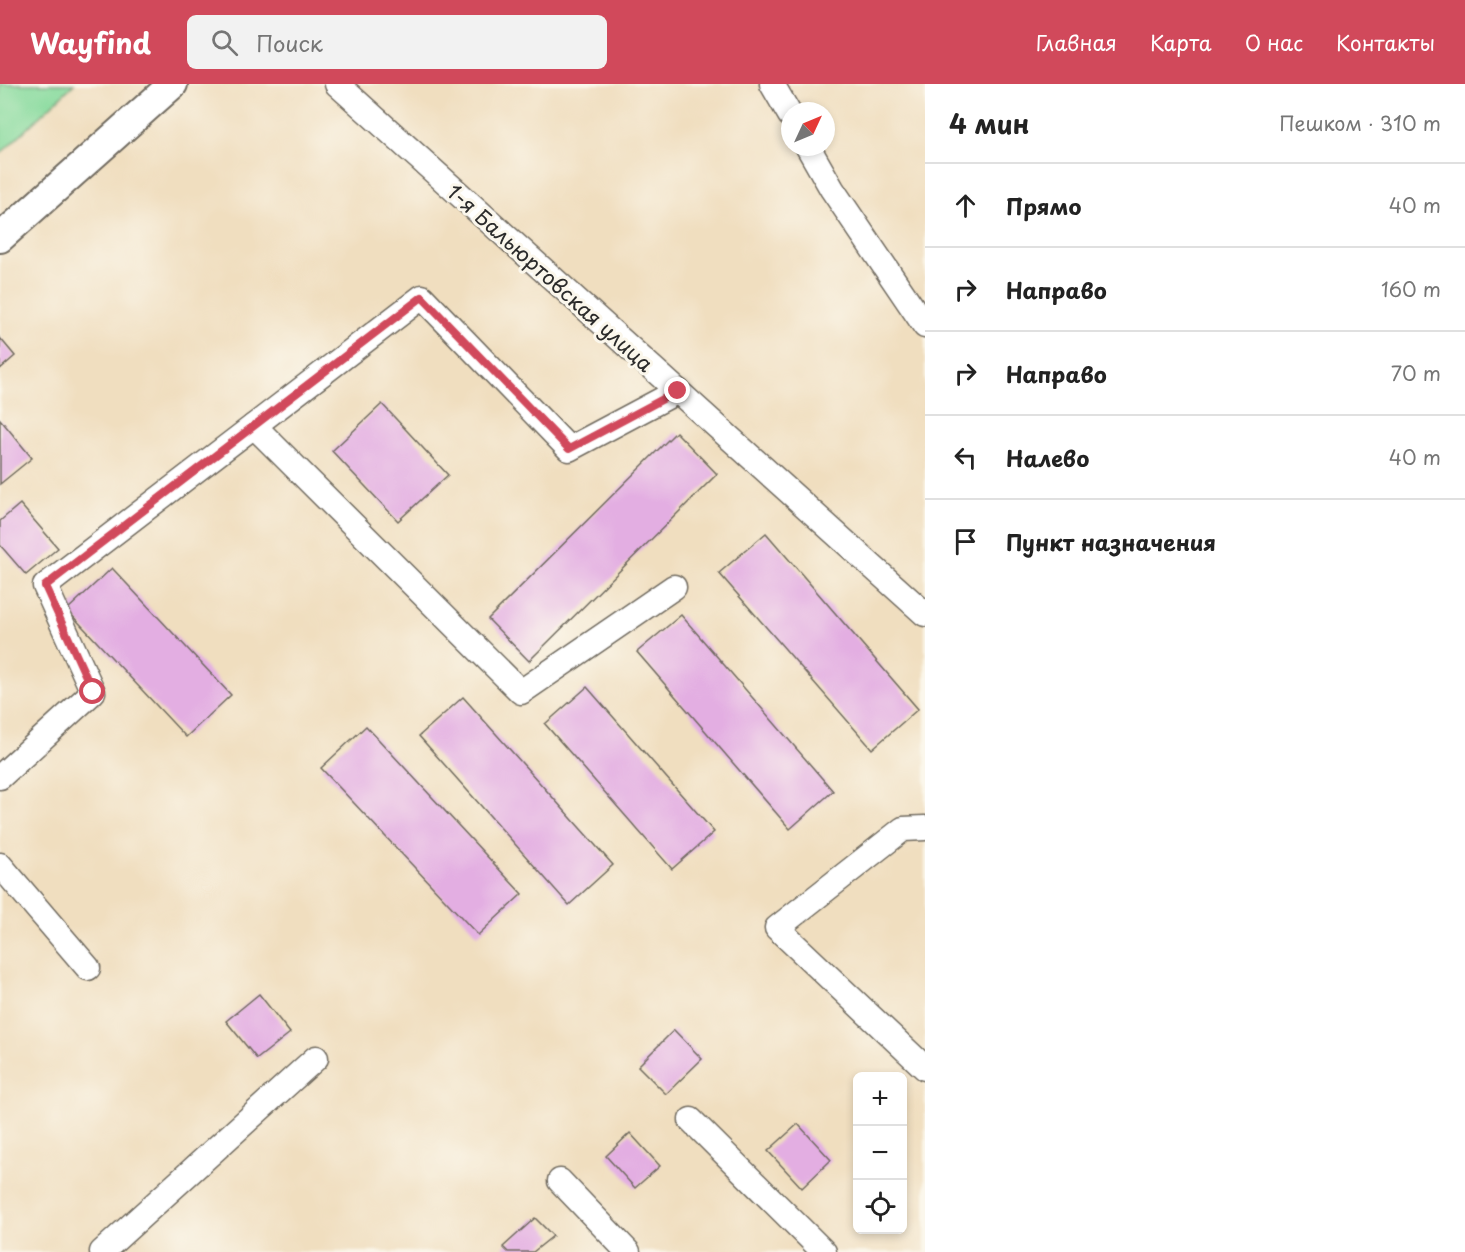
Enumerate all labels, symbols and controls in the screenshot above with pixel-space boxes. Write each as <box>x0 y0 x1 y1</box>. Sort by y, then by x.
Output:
search box <box>187 15 607 69</box>
text: Wayfind <box>30 21 151 64</box>
icon: search <box>208 26 241 59</box>
text: Поиск <box>256 26 323 59</box>
text: Главная <box>1036 26 1117 58</box>
text: Карта <box>1150 26 1212 58</box>
text: О нас <box>1245 26 1303 58</box>
text: Контакты <box>1336 26 1435 58</box>
north arrow <box>781 102 835 156</box>
text: 4 мин <box>949 104 1030 143</box>
text: Пешком · 310 m <box>1279 108 1441 138</box>
street label: 1-я Бальюртовская улица <box>441 175 662 379</box>
icon: ahead <box>949 189 982 222</box>
text: Прямо <box>1006 189 1081 222</box>
text: 40 m <box>1389 190 1441 220</box>
icon: right <box>949 273 982 306</box>
text: Направо <box>1006 273 1107 306</box>
text: 160 m <box>1381 274 1441 304</box>
icon: right <box>949 357 982 390</box>
text: Направо <box>1006 357 1107 390</box>
text: 70 m <box>1391 358 1441 388</box>
route end <box>664 377 690 403</box>
icon: left <box>949 441 982 474</box>
text: Налево <box>1006 441 1089 474</box>
text: 40 m <box>1389 442 1441 472</box>
icon: arrive <box>949 525 982 558</box>
text: Пункт назначения <box>1006 525 1216 558</box>
route start <box>79 678 105 704</box>
map controls <box>853 1072 907 1234</box>
button: + <box>853 1072 907 1126</box>
button: − <box>853 1126 907 1180</box>
button: locate <box>853 1180 907 1234</box>

